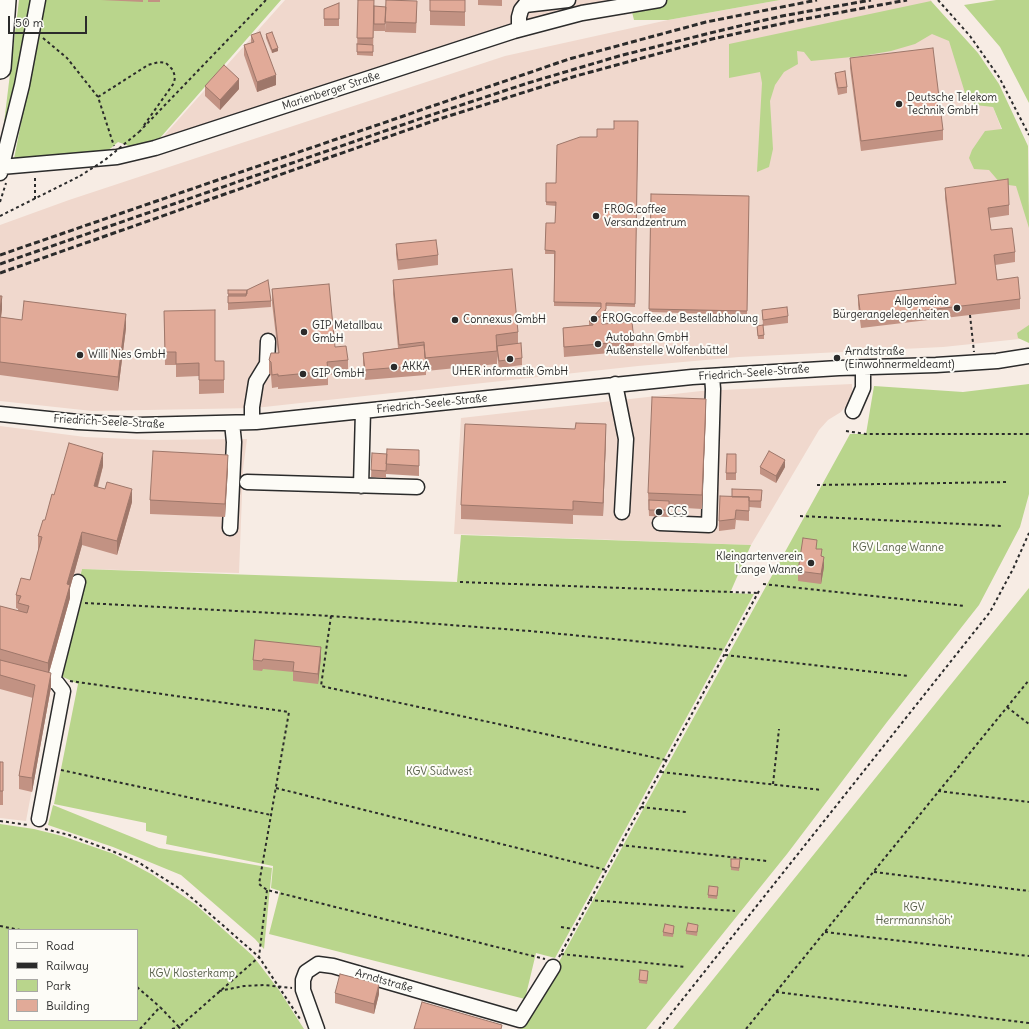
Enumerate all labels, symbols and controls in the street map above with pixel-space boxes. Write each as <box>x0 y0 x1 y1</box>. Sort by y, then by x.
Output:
scale bar <box>10 8 89 34</box>
text: 50 m <box>15 15 43 30</box>
street label: Marienberger Straße <box>280 69 382 113</box>
place label: Deutsche Telekom Technik GmbH <box>907 91 997 117</box>
marker: Deutsche Telekom Technik GmbH <box>894 99 904 109</box>
place label: FROG.coffee Versandzentrum <box>604 203 687 229</box>
marker: FROG.coffee Versandzentrum <box>591 211 601 221</box>
place label: Allgemeine Bürgerangelegenheiten <box>832 295 949 321</box>
marker: Allgemeine Bürgerangelegenheiten <box>952 303 962 313</box>
place label: FROGcoffee.de Bestellabholung <box>602 312 758 326</box>
place label: Connexus GmbH <box>463 313 546 327</box>
marker: FROGcoffee.de Bestellabholung <box>589 314 599 324</box>
marker: Connexus GmbH <box>450 315 460 325</box>
place label: GIP Metallbau GmbH <box>312 319 382 345</box>
marker: GIP Metallbau GmbH <box>299 327 309 337</box>
place label: Autobahn GmbH Außenstelle Wolfenbüttel <box>606 331 728 357</box>
marker: Autobahn GmbH Außenstelle Wolfenbüttel <box>593 339 603 349</box>
place label: Arndtstraße (Einwohnermeldeamt) <box>845 345 955 371</box>
place label: Willi Nies GmbH <box>88 348 166 362</box>
marker: Willi Nies GmbH <box>75 350 85 360</box>
marker: Arndtstraße (Einwohnermeldeamt) <box>832 353 842 363</box>
marker: UHER informatik GmbH <box>505 354 515 364</box>
place label: AKKA <box>402 360 430 374</box>
marker: AKKA <box>389 362 399 372</box>
street label: Friedrich-Seele-Straße <box>698 363 810 383</box>
place label: UHER informatik GmbH <box>452 365 568 379</box>
place label: GIP GmbH <box>311 367 365 381</box>
marker: GIP GmbH <box>298 369 308 379</box>
street label: Friedrich-Seele-Straße <box>376 392 488 416</box>
street label: Friedrich-Seele-Straße <box>53 412 165 432</box>
place label: CCS <box>667 505 687 519</box>
marker: CCS <box>654 507 664 517</box>
park label: KGV Lange Wanne <box>852 541 944 555</box>
place label: Kleingartenverein Lange Wanne <box>716 550 803 576</box>
marker: Kleingartenverein Lange Wanne <box>806 558 816 568</box>
park label: KGV Südwest <box>406 765 472 779</box>
park label: KGV Herrmannshöh' <box>875 901 953 927</box>
legend <box>8 929 138 1021</box>
text: Road <box>46 938 74 953</box>
text: Railway <box>46 958 89 973</box>
street label: Arndtstraße <box>354 966 414 996</box>
park label: KGV Klosterkamp <box>149 967 235 981</box>
text: Park <box>46 978 71 993</box>
text: Building <box>46 998 90 1013</box>

